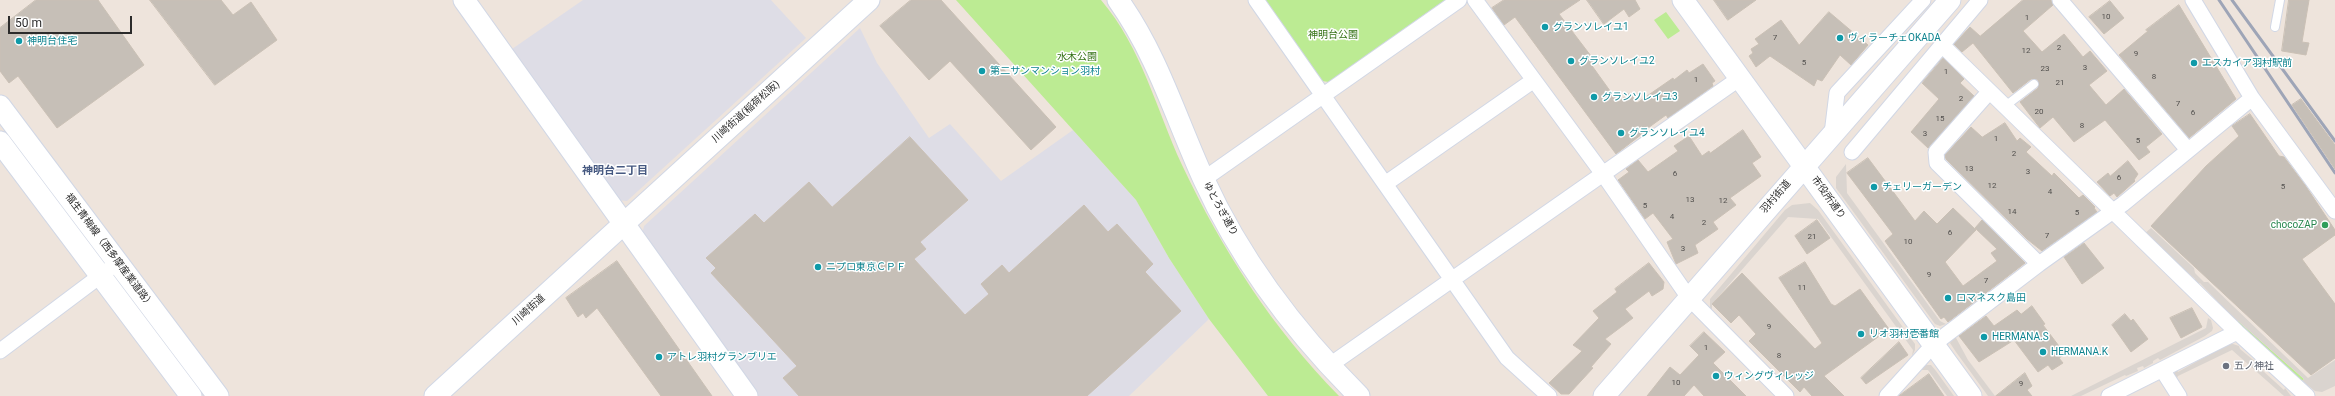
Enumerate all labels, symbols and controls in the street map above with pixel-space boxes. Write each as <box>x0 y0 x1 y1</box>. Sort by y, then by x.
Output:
scale bar <box>10 8 134 34</box>
house number: 10 <box>2102 12 2110 22</box>
house number: 1 <box>2025 13 2029 23</box>
text: 50 m <box>15 16 42 30</box>
place label: グランソレイユ1 <box>1553 21 1629 33</box>
marker: グランソレイユ1 <box>1540 22 1550 32</box>
park label: 神明台公園 <box>1308 29 1358 41</box>
place label: ヴィラーチェOKADA <box>1848 32 1941 44</box>
house number: 7 <box>1773 33 1777 43</box>
marker: ヴィラーチェOKADA <box>1835 33 1845 43</box>
place label: 神明台住宅 <box>27 35 77 47</box>
marker: 神明台住宅 <box>14 36 24 46</box>
house number: 2 <box>2057 43 2061 53</box>
house number: 12 <box>2022 46 2030 56</box>
house number: 9 <box>2134 49 2138 59</box>
park label: 水木公園 <box>1057 51 1097 63</box>
place label: グランソレイユ2 <box>1579 55 1655 67</box>
marker: グランソレイユ2 <box>1566 56 1576 66</box>
place label: エスカイア羽村駅前 <box>2202 57 2292 69</box>
house number: 5 <box>1802 58 1806 68</box>
marker: エスカイア羽村駅前 <box>2189 58 2199 68</box>
house number: 3 <box>2083 63 2087 73</box>
house number: 23 <box>2041 64 2049 74</box>
place label: 第二サンマンション羽村 <box>990 65 1100 77</box>
marker: 第二サンマンション羽村 <box>977 66 987 76</box>
house number: 1 <box>1944 67 1948 77</box>
house number: 8 <box>2152 72 2156 82</box>
house number: 1 <box>1694 75 1698 85</box>
street label: 川崎街道(稲荷松阪) <box>710 78 782 146</box>
house number: 21 <box>2056 78 2064 88</box>
place label: グランソレイユ3 <box>1602 91 1678 103</box>
marker: グランソレイユ3 <box>1589 92 1599 102</box>
house number: 2 <box>1959 94 1963 104</box>
house number: 7 <box>2176 99 2180 109</box>
house number: 20 <box>2035 107 2043 117</box>
house number: 6 <box>2191 108 2195 118</box>
house number: 15 <box>1936 114 1944 124</box>
house number: 8 <box>2080 121 2084 131</box>
place label: グランソレイユ4 <box>1629 127 1705 139</box>
marker: グランソレイユ4 <box>1616 128 1626 138</box>
house number: 3 <box>1923 129 1927 139</box>
house number: 1 <box>1994 134 1998 144</box>
house number: 5 <box>2136 136 2140 146</box>
house number: 2 <box>2012 149 2016 159</box>
district label: 神明台二丁目 <box>582 164 648 178</box>
house number: 13 <box>1965 164 1973 174</box>
house number: 3 <box>2026 167 2030 177</box>
house number: 6 <box>1673 169 1677 179</box>
house number: 6 <box>2117 173 2121 183</box>
street label: 市役所通り <box>1808 174 1848 222</box>
street label: 羽村街道 <box>1758 178 1794 216</box>
street label: ゆとろぎ通り <box>1200 180 1240 238</box>
place label: チェリーガーデン <box>1882 181 1962 193</box>
house number: 12 <box>1988 181 1996 191</box>
marker: チェリーガーデン <box>1869 182 1879 192</box>
house number: 5 <box>2281 182 2285 192</box>
house number: 4 <box>2048 187 2052 197</box>
street label: 福生青梅線（西多摩産業道路） <box>62 191 156 311</box>
house number: 13 <box>1686 195 1694 205</box>
house number: 12 <box>1719 196 1727 206</box>
house number: 5 <box>1643 201 1647 211</box>
house number: 14 <box>2008 207 2016 217</box>
house number: 5 <box>2075 208 2079 218</box>
house number: 4 <box>1670 212 1674 222</box>
house number: 2 <box>1702 218 1706 228</box>
place label: chocoZAP <box>2271 219 2317 231</box>
marker: chocoZAP <box>2320 220 2330 230</box>
house number: 6 <box>1948 228 1952 238</box>
house number: 7 <box>2045 231 2049 241</box>
house number: 21 <box>1808 232 1816 242</box>
house number: 10 <box>1904 237 1912 247</box>
house number: 3 <box>1681 244 1685 254</box>
place label: ニプロ東京ＣＰＦ <box>826 261 906 273</box>
marker: ニプロ東京ＣＰＦ <box>813 262 823 272</box>
house number: 9 <box>1927 270 1931 280</box>
house number: 7 <box>1984 276 1988 286</box>
house number: 11 <box>1798 283 1806 293</box>
street label: 川崎街道 <box>510 292 548 328</box>
place label: ロマネスク島田 <box>1956 292 2026 304</box>
marker: ロマネスク島田 <box>1943 293 1953 303</box>
house number: 9 <box>1767 322 1771 332</box>
place label: リオ羽村壱番館 <box>1869 328 1939 340</box>
marker: リオ羽村壱番館 <box>1856 329 1866 339</box>
place label: HERMANA.S <box>1992 331 2049 343</box>
marker: HERMANA.S <box>1979 332 1989 342</box>
house number: 1 <box>1704 343 1708 353</box>
place label: HERMANA.K <box>2051 346 2108 358</box>
marker: HERMANA.K <box>2038 347 2048 357</box>
place label: アトレ羽村グランブリエ <box>667 351 777 363</box>
house number: 8 <box>1777 351 1781 361</box>
marker: アトレ羽村グランブリエ <box>654 352 664 362</box>
place label: 五ノ神社 <box>2234 360 2274 372</box>
marker: 五ノ神社 <box>2221 361 2231 371</box>
place label: ウィングヴィレッジ <box>1724 370 1814 382</box>
marker: ウィングヴィレッジ <box>1711 371 1721 381</box>
house number: 10 <box>1672 378 1680 388</box>
house number: 9 <box>2019 379 2023 389</box>

